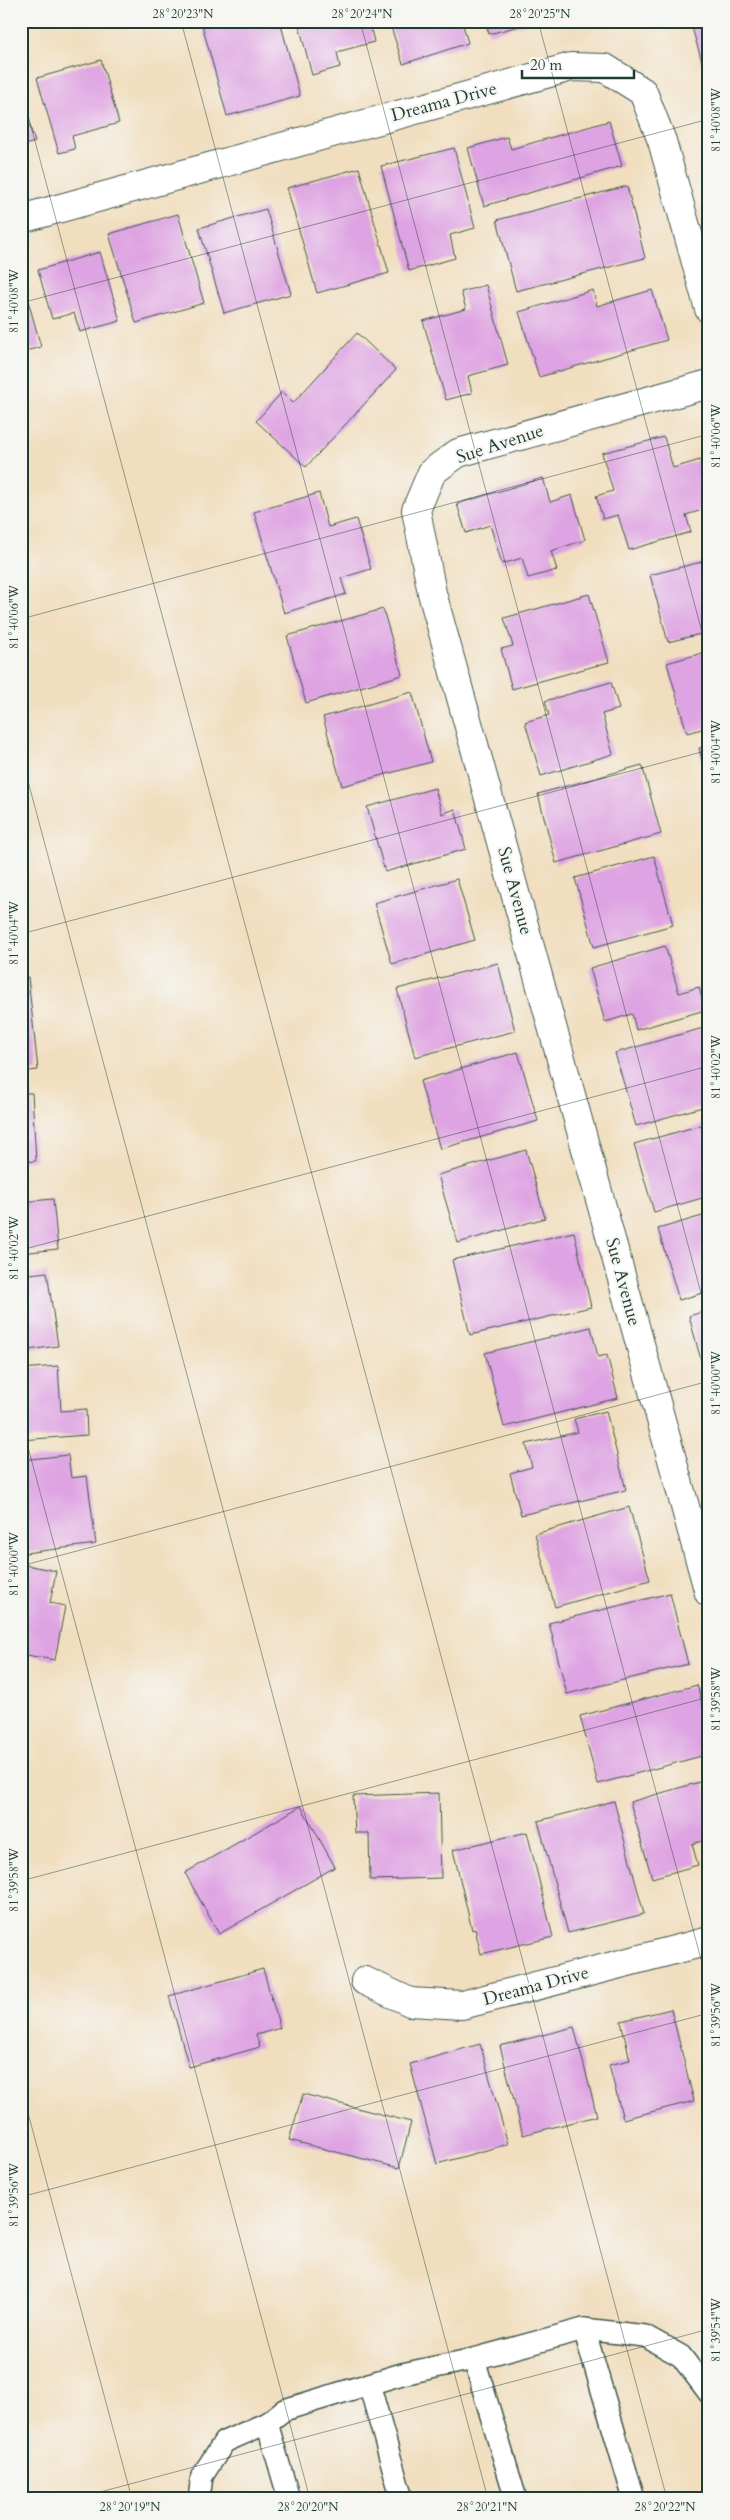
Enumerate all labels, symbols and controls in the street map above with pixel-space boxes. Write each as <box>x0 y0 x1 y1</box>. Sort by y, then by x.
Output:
text: 28°20'23"N <box>153 6 214 22</box>
text: 28°20'24"N <box>332 6 393 22</box>
text: 28°20'25"N <box>510 6 571 22</box>
scale bar <box>522 48 635 80</box>
text: 20 m <box>530 55 562 75</box>
street label: Dreama Drive <box>388 76 500 128</box>
text: 81°40'08"W <box>708 87 724 152</box>
text: 81°40'08"W <box>6 268 22 333</box>
text: 81°40'06"W <box>708 403 724 468</box>
street label: Sue Avenue <box>453 418 547 470</box>
text: 81°40'06"W <box>6 584 22 649</box>
text: 81°40'04"W <box>708 719 724 784</box>
street label: Sue Avenue <box>491 844 539 938</box>
text: 81°40'04"W <box>6 900 22 965</box>
text: 81°40'02"W <box>708 1034 724 1099</box>
text: 81°40'02"W <box>6 1215 22 1280</box>
street label: Sue Avenue <box>599 1235 647 1329</box>
text: 81°40'00"W <box>708 1350 724 1415</box>
text: 81°40'00"W <box>6 1531 22 1596</box>
text: 81°39'58"W <box>708 1666 724 1731</box>
text: 81°39'58"W <box>6 1847 22 1912</box>
street label: Dreama Drive <box>480 1960 592 2012</box>
text: 81°39'56"W <box>708 1982 724 2047</box>
text: 81°39'56"W <box>6 2162 22 2227</box>
text: 81°39'54"W <box>708 2297 724 2362</box>
text: 28°20'19"N <box>100 2499 161 2515</box>
text: 28°20'20"N <box>278 2499 339 2515</box>
text: 28°20'21"N <box>457 2499 518 2515</box>
text: 28°20'22"N <box>635 2499 696 2515</box>

